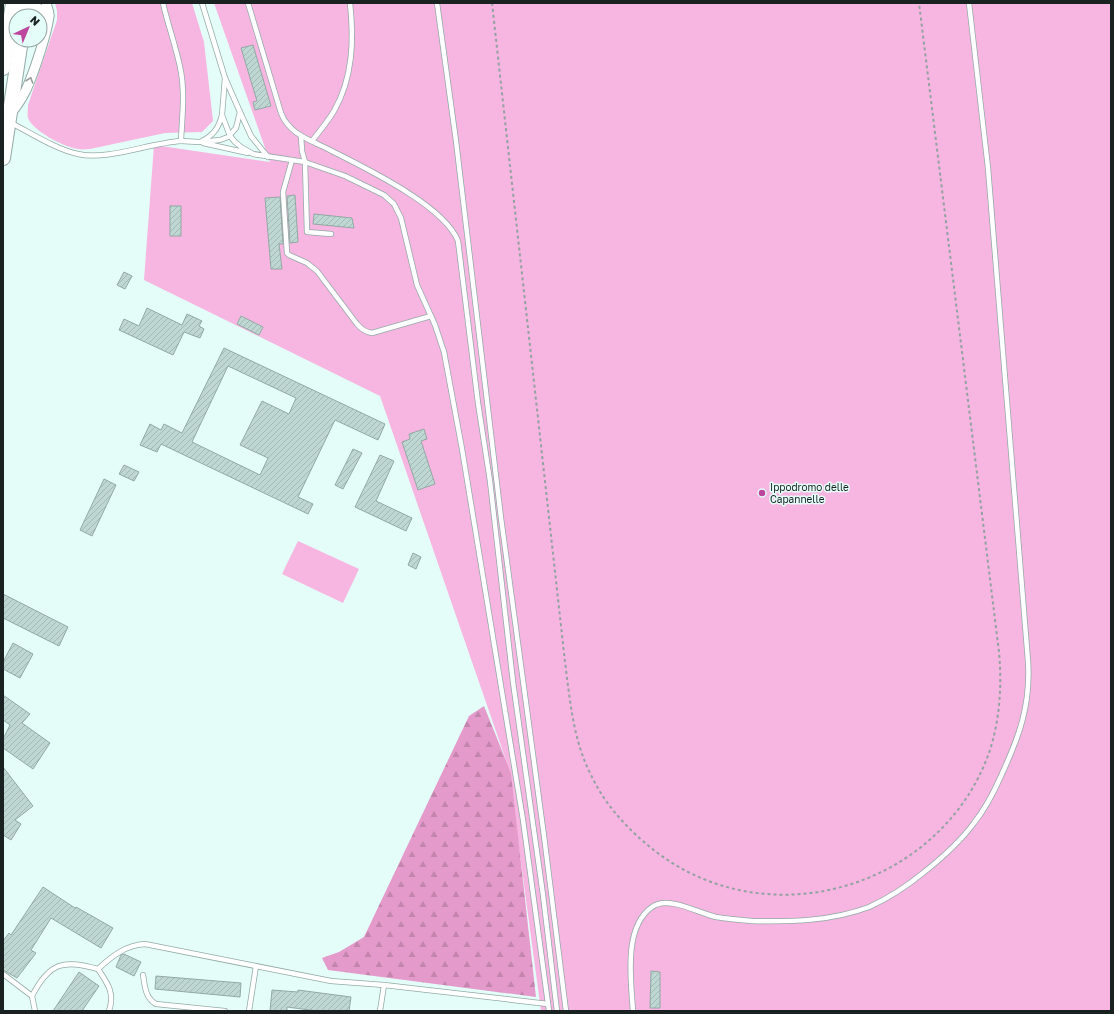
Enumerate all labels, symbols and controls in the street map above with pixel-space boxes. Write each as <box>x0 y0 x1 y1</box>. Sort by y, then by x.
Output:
north arrow <box>8 8 48 48</box>
text: N <box>28 13 43 28</box>
one-way arrow <box>25 76 34 83</box>
place label: Ippodromo delle Capannelle <box>770 481 849 505</box>
marker: Ippodromo delle Capannelle <box>757 488 767 498</box>

